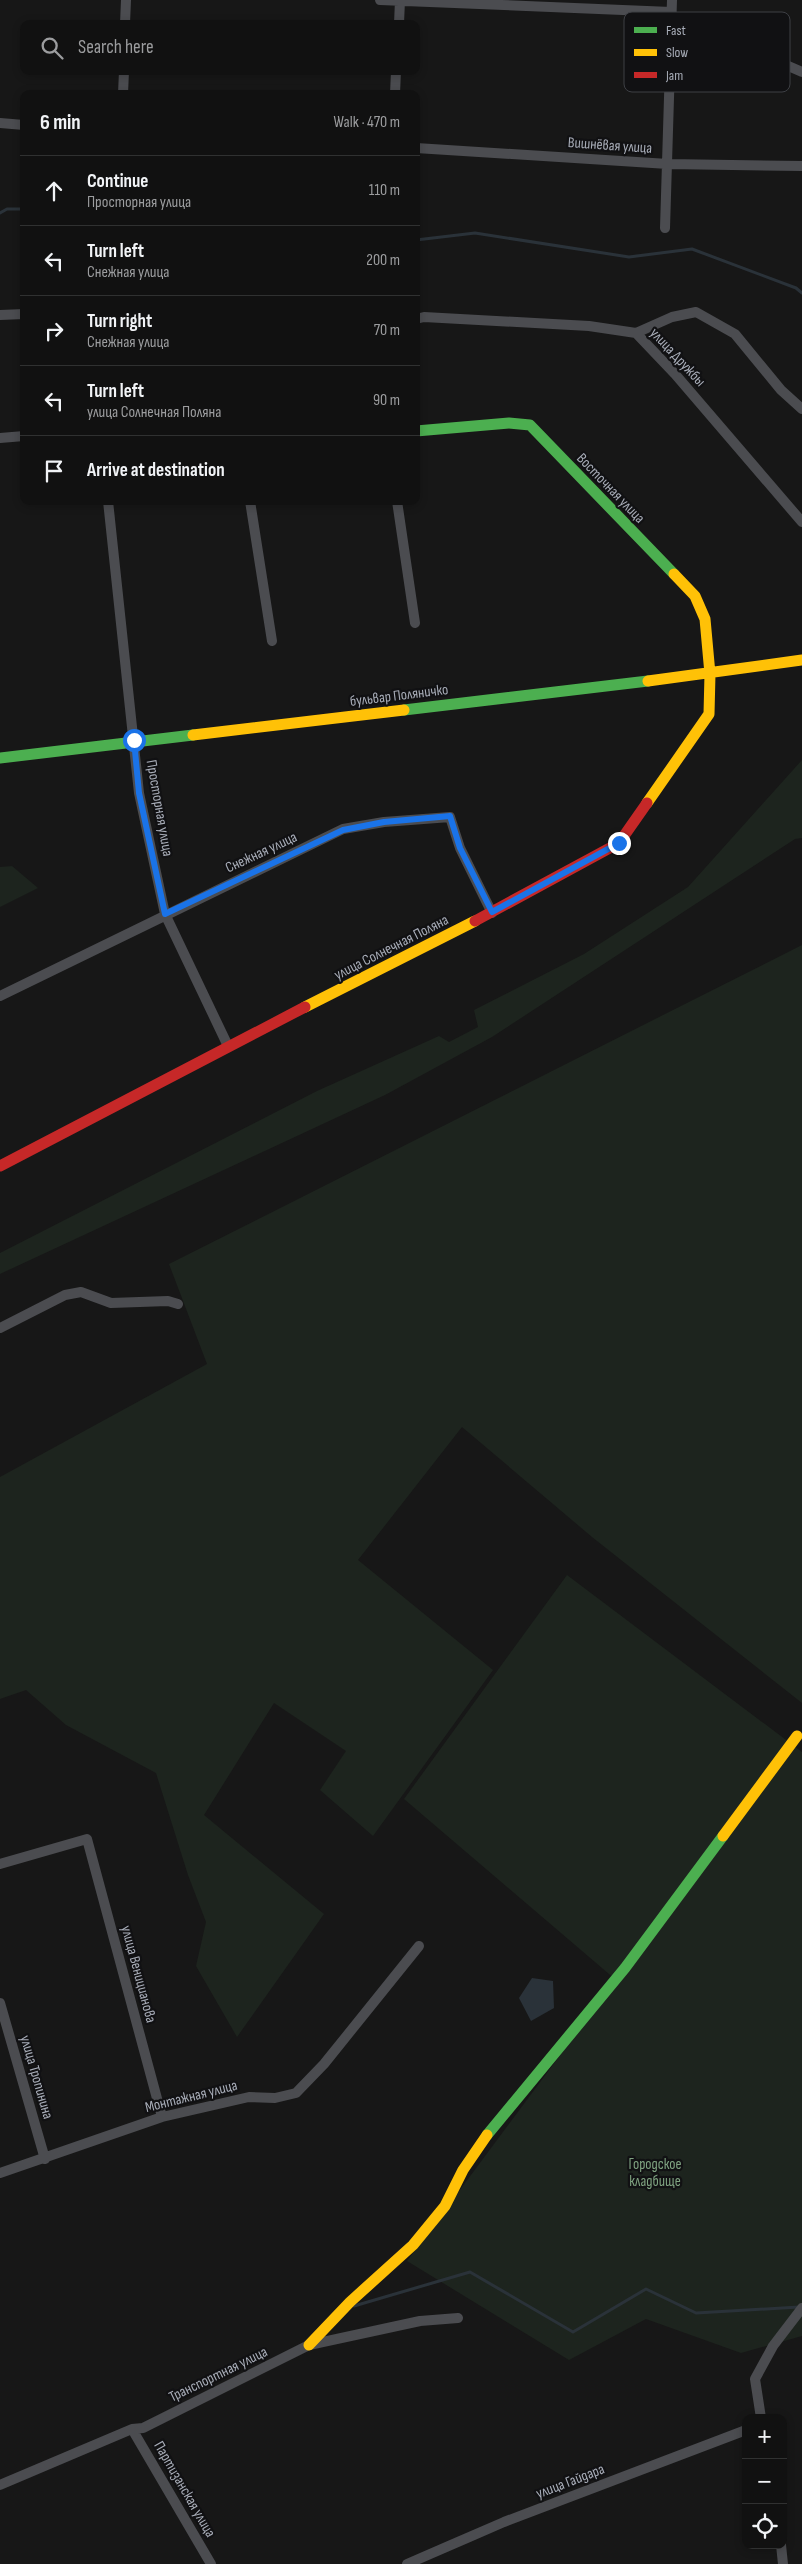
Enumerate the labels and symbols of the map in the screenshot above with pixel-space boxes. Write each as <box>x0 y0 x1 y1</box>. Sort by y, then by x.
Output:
legend <box>624 12 790 92</box>
text: Fast <box>666 22 686 39</box>
text: Slow <box>666 44 688 61</box>
text: Jam <box>665 67 683 84</box>
street label: Вишнёвая улица <box>567 133 653 158</box>
street label: улица Дружбы <box>646 324 710 391</box>
street label: Восточная улица <box>572 449 649 528</box>
street label: бульвар Поляничко <box>349 680 449 711</box>
route start <box>123 729 146 752</box>
street label: Просторная улица <box>142 758 177 858</box>
street label: Снежная улица <box>222 827 300 877</box>
route end <box>608 832 631 855</box>
street label: улица Солнечная Поляна <box>331 910 452 985</box>
street label: улица Веницианова <box>116 1923 161 2025</box>
street label: улица Тропинина <box>15 2033 58 2121</box>
street label: Монтажная улица <box>143 2076 239 2117</box>
park label: Городское кладбище <box>628 2155 682 2191</box>
street label: Транспортная улица <box>166 2342 271 2406</box>
street label: Партизанская улица <box>149 2438 220 2541</box>
street label: улица Гайдара <box>533 2460 607 2503</box>

